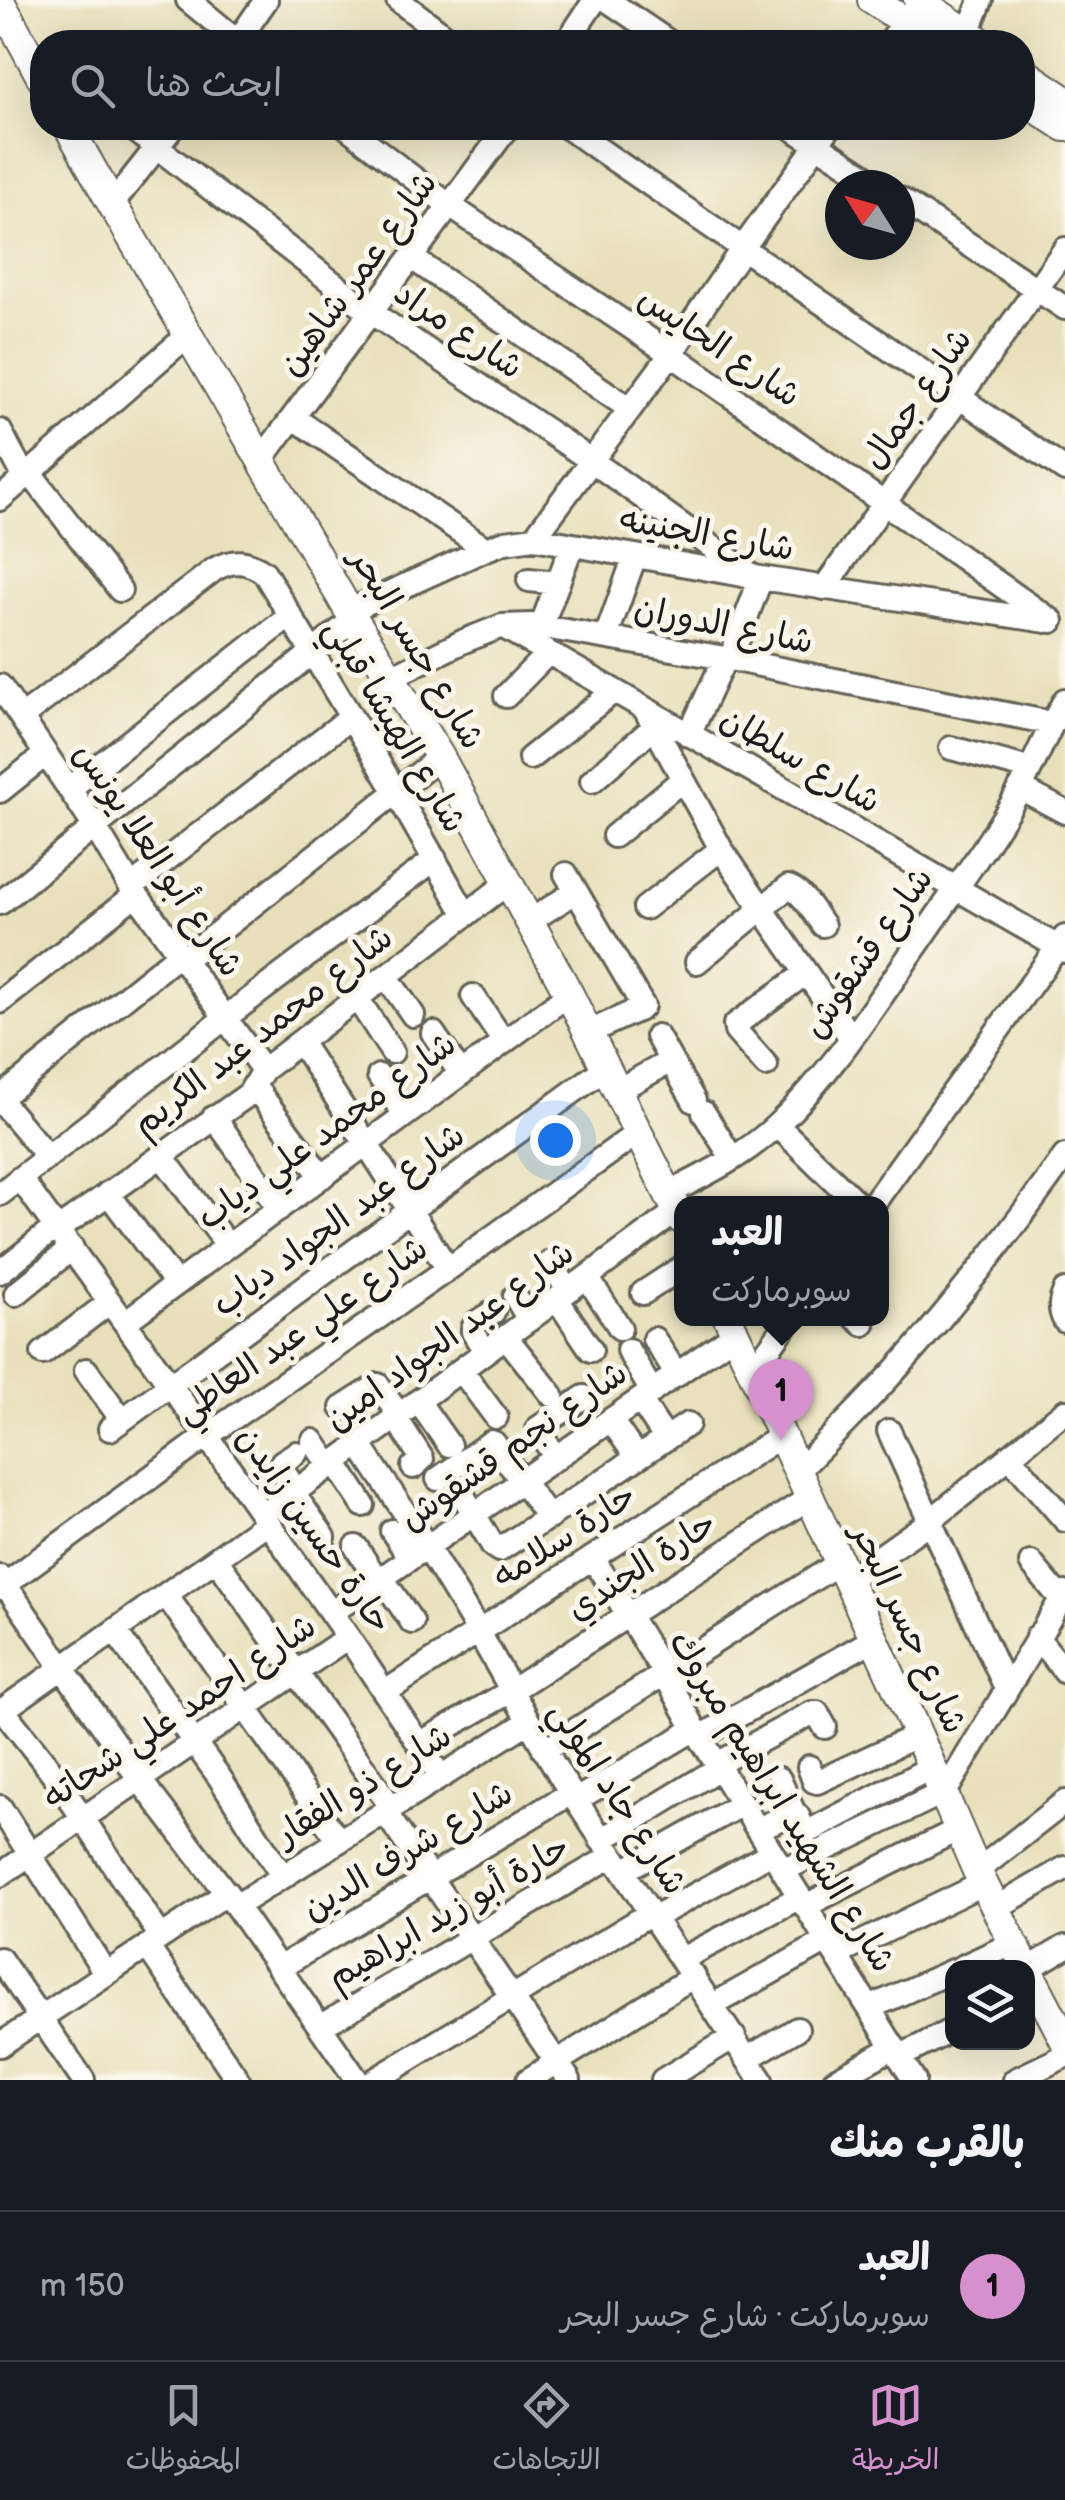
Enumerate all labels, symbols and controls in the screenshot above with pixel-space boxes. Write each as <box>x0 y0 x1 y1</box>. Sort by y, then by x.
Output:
search box <box>30 30 1035 140</box>
icon: search <box>65 58 120 113</box>
text: ابحث هنا <box>145 62 282 107</box>
street label: شارع عمر شاهين <box>269 163 449 386</box>
north arrow <box>825 170 915 260</box>
street label: شارع مراد <box>384 271 531 391</box>
street label: شارع الحايس <box>629 277 809 419</box>
street label: شارع جمال <box>853 320 983 479</box>
street label: شارع الجنينه <box>616 498 798 573</box>
street label: شارع جسر البحر <box>336 538 494 758</box>
street label: شارع الدوران <box>630 587 817 666</box>
street label: شارع الهيشا قبلي <box>307 611 476 845</box>
street label: شارع سلطان <box>711 697 888 825</box>
street label: شارع أبو العلا يونس <box>62 734 252 986</box>
street label: شارع قشقوش <box>794 859 945 1048</box>
street label: شارع محمد عبد الكريم <box>124 916 404 1149</box>
street label: شارع محمد علي دياب <box>189 1023 470 1246</box>
street label: شارع عبد الجواد دياب <box>204 1114 475 1328</box>
your location <box>530 1115 581 1166</box>
popup <box>674 1196 889 1326</box>
text: العبد <box>711 1211 783 1256</box>
street label: شارع علي عبد العاطي <box>167 1227 441 1440</box>
street label: شارع عبد الجواد امين <box>317 1231 584 1443</box>
text: سوبرماركت <box>711 1272 852 1311</box>
street label: شارع نجم قشقوش <box>392 1352 638 1544</box>
pin: 1 <box>748 1358 814 1441</box>
street label: حارة حسين زايدن <box>226 1418 401 1642</box>
street label: حارة سلامه <box>485 1474 644 1598</box>
street label: حارة الجندي <box>559 1502 726 1632</box>
street label: شارع جسر البحر <box>838 1514 976 1742</box>
street label: شارع احمد علي شحاته <box>35 1605 329 1826</box>
street label: شارع الشهيد ابراهيم مبروك <box>656 1623 904 1983</box>
street label: شارع جاد المولي <box>532 1693 696 1907</box>
street label: شارع ذو الفقار <box>265 1714 461 1860</box>
street label: شارع شرف الدين <box>295 1772 522 1933</box>
street label: حارة أبو زيد ابراهيم <box>320 1826 580 2003</box>
map controls <box>945 1960 1035 2050</box>
button: layers <box>945 1960 1035 2050</box>
text: بالقرب منك <box>829 2119 1025 2170</box>
text: العبد <box>858 2236 930 2281</box>
text: 150 m <box>40 2267 125 2306</box>
text: 1 <box>986 2267 999 2306</box>
text: سوبرماركت · شارع جسر البحر <box>561 2297 930 2336</box>
tab: المحفوظات <box>126 2378 241 2484</box>
tab: الاتجاهات <box>492 2378 601 2484</box>
tab: الخريطة <box>852 2378 939 2484</box>

